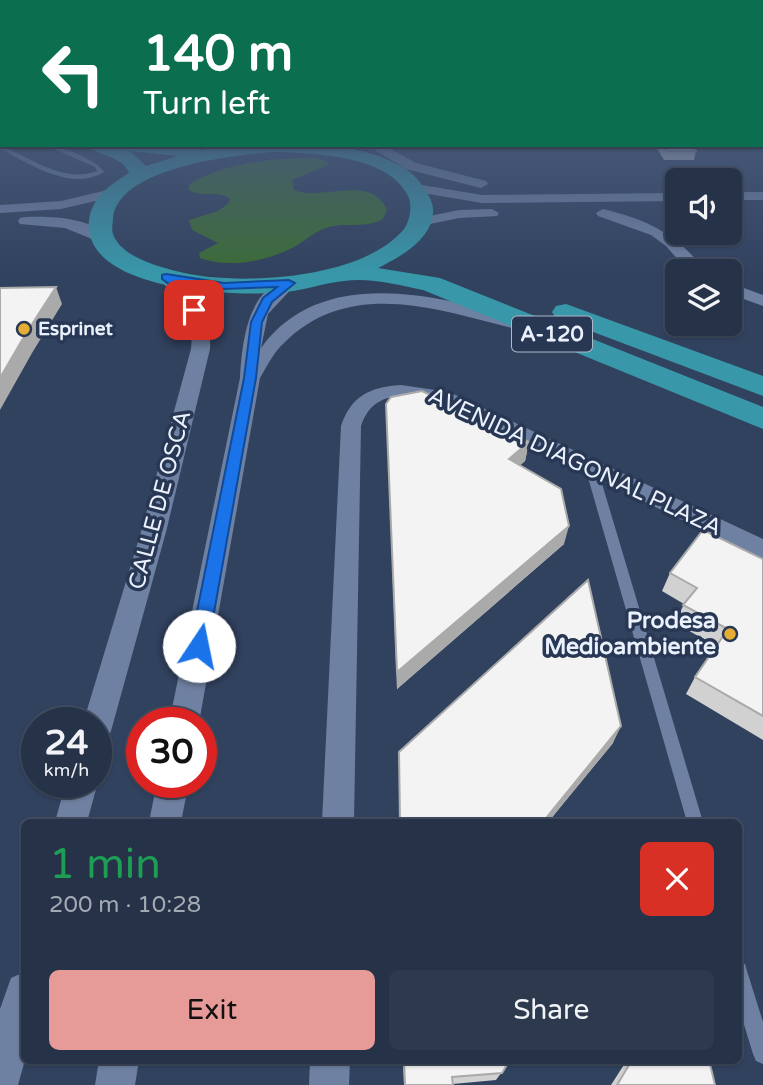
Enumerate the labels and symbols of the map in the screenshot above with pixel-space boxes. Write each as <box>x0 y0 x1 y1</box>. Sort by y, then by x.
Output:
pin <box>164 280 224 340</box>
road number: A-120 <box>512 316 592 352</box>
place label: Esprinet <box>38 318 113 341</box>
marker: Esprinet <box>16 321 32 337</box>
street label: AVENIDA DIAGONAL PLAZA <box>424 382 726 542</box>
street label: CALLE DE OSCA <box>123 407 197 593</box>
place label: Prodesa Medioambiente <box>544 607 716 661</box>
position arrow <box>162 609 236 683</box>
marker: Prodesa Medioambiente <box>722 626 738 642</box>
speed limit sign: 30 <box>126 707 217 798</box>

